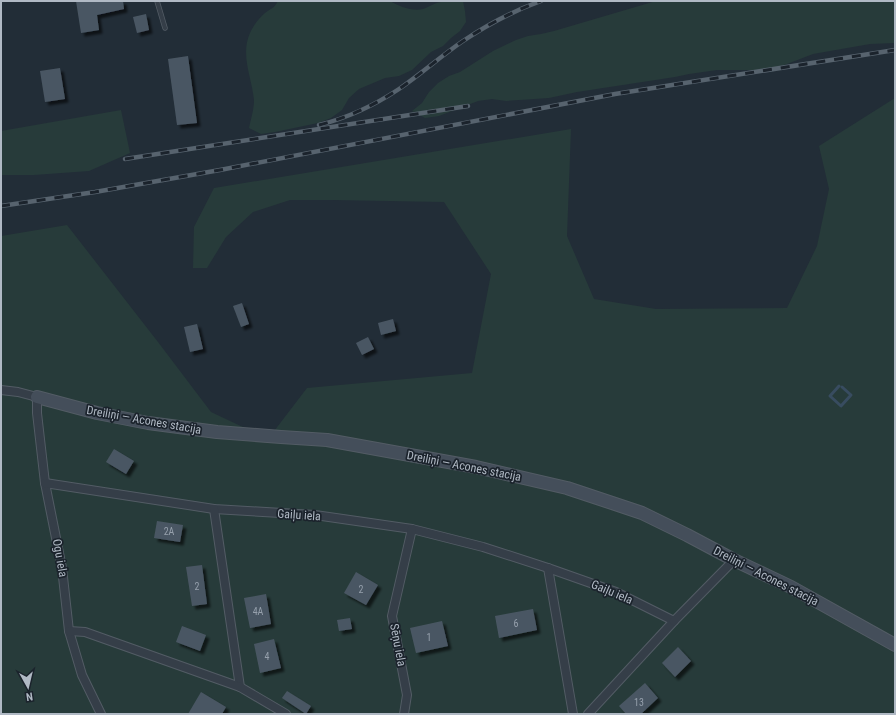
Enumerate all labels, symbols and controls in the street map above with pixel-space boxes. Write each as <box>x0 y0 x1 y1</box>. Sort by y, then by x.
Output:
street label: Dreiliņi — Acones stacija <box>85 403 203 438</box>
street label: Dreiliņi — Acones stacija <box>405 448 523 485</box>
street label: Gaiļu iela <box>277 506 322 525</box>
house number: 2A <box>164 526 175 537</box>
street label: Ogu iela <box>50 538 70 578</box>
street label: Dreiliņi — Acones stacija <box>711 543 821 610</box>
street label: Gaiļu iela <box>589 577 635 608</box>
house number: 2 <box>195 581 200 592</box>
house number: 2 <box>359 584 364 595</box>
house number: 4A <box>253 606 264 617</box>
house number: 6 <box>514 618 519 629</box>
street label: Sēņu iela <box>386 623 409 668</box>
house number: 1 <box>427 632 431 643</box>
house number: 4 <box>265 651 270 662</box>
north arrow <box>8 667 48 707</box>
text: N <box>25 690 34 703</box>
house number: 13 <box>634 697 644 708</box>

